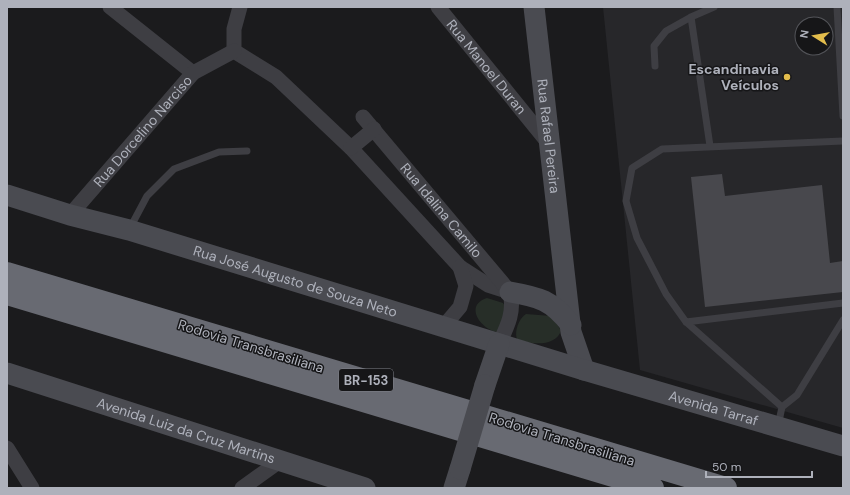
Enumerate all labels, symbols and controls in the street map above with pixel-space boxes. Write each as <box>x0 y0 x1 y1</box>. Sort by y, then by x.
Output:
street label: Rua Manoel Duran <box>443 16 530 118</box>
north arrow <box>794 16 834 56</box>
text: N <box>797 29 812 39</box>
place label: Escandinavia Veículos <box>688 60 779 94</box>
street label: Rua Dorcelino Narciso <box>89 71 196 191</box>
marker: Escandinavia Veículos <box>782 72 792 82</box>
street label: Rua Rafael Pereira <box>533 78 564 194</box>
street label: Rua Idalina Camilo <box>397 159 486 261</box>
street label: Rua José Augusto de Souza Neto <box>191 241 400 321</box>
street label: Rodovia Transbrasiliana <box>176 315 326 377</box>
road number: BR-153 <box>339 369 393 391</box>
street label: Avenida Tarraf <box>667 386 761 430</box>
street label: Avenida Luiz da Cruz Martins <box>95 393 277 468</box>
street label: Rodovia Transbrasiliana <box>487 408 637 470</box>
scale bar <box>706 453 812 479</box>
text: 50 m <box>712 459 741 475</box>

